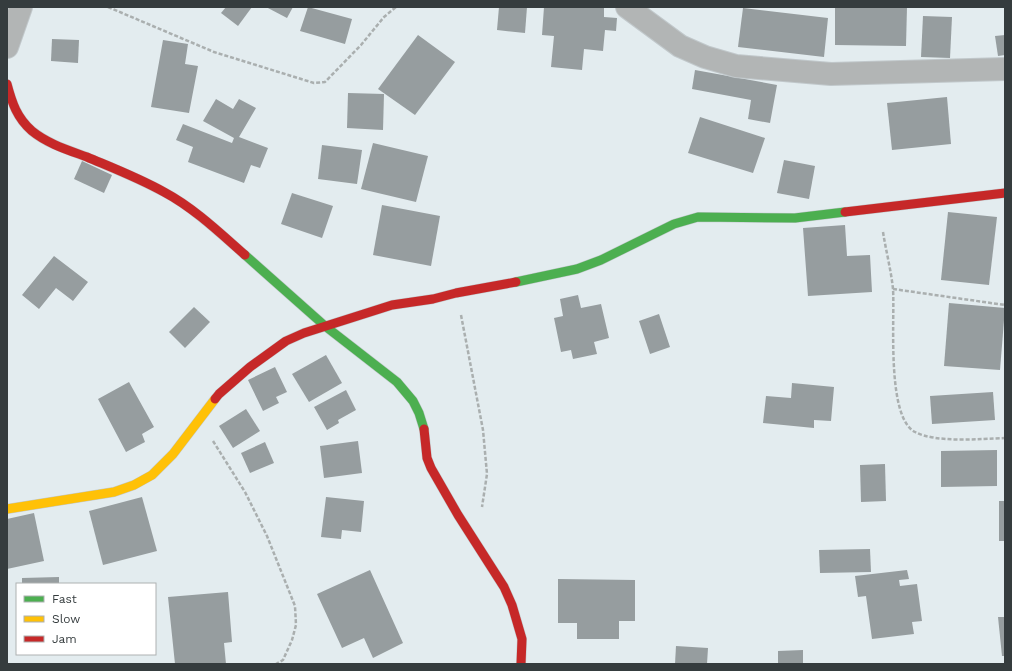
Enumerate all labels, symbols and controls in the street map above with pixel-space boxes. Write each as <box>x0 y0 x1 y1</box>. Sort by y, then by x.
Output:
legend <box>16 583 156 655</box>
text: Fast <box>52 592 77 606</box>
text: Slow <box>52 612 80 626</box>
text: Jam <box>52 632 77 646</box>

